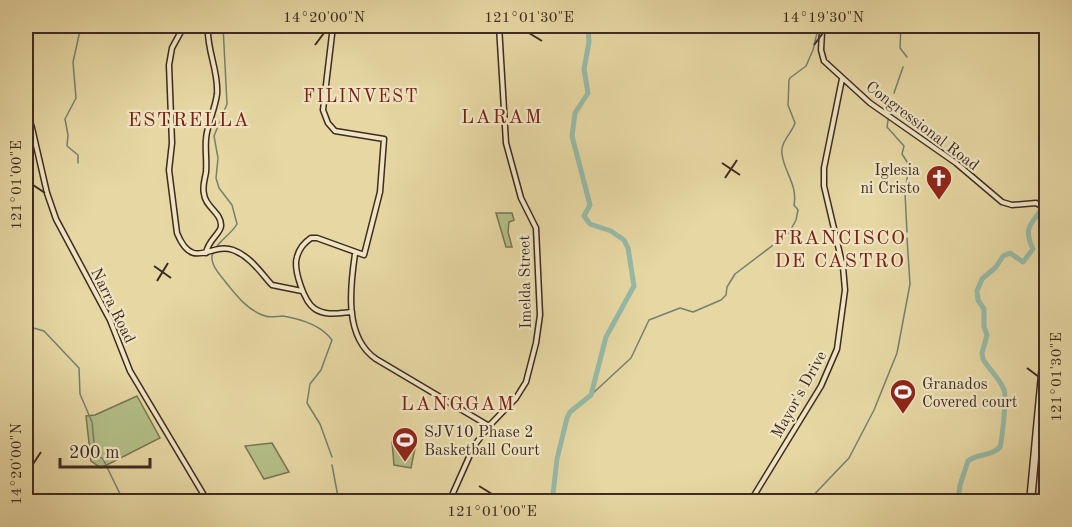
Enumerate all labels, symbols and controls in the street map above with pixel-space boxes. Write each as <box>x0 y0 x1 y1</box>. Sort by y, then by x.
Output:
text: 14°20'00"N <box>283 11 365 26</box>
text: 121°01'30"E <box>484 11 574 26</box>
text: 14°19'30"N <box>782 11 864 26</box>
street label: Congressional Road <box>862 79 981 174</box>
district label: FILINVEST <box>303 88 419 106</box>
district label: LARAM <box>461 108 543 128</box>
district label: ESTRELLA <box>128 111 250 131</box>
text: 121°01'00"E <box>10 140 25 230</box>
place label: Iglesia ni Cristo <box>860 163 920 197</box>
church icon: Iglesia ni Cristo <box>924 163 954 201</box>
district label: FRANCISCO DE CASTRO <box>773 229 907 272</box>
street label: Imelda Street <box>517 235 535 329</box>
street label: Narra Road <box>87 266 137 346</box>
text: 121°01'30"E <box>1050 332 1065 422</box>
street label: Mayor's Drive <box>769 349 830 441</box>
sports icon: Granados Covered court <box>888 377 918 415</box>
place label: Granados Covered court <box>922 377 1018 411</box>
district label: LANGGAM <box>401 395 515 415</box>
text: 14°20'00"N <box>10 423 25 505</box>
sports icon: SJV10 Phase 2 Basketball Court <box>390 425 420 463</box>
place label: SJV10 Phase 2 Basketball Court <box>424 425 540 459</box>
scale bar <box>60 431 150 469</box>
text: 200 m <box>69 444 120 462</box>
text: 121°01'00"E <box>447 505 537 520</box>

